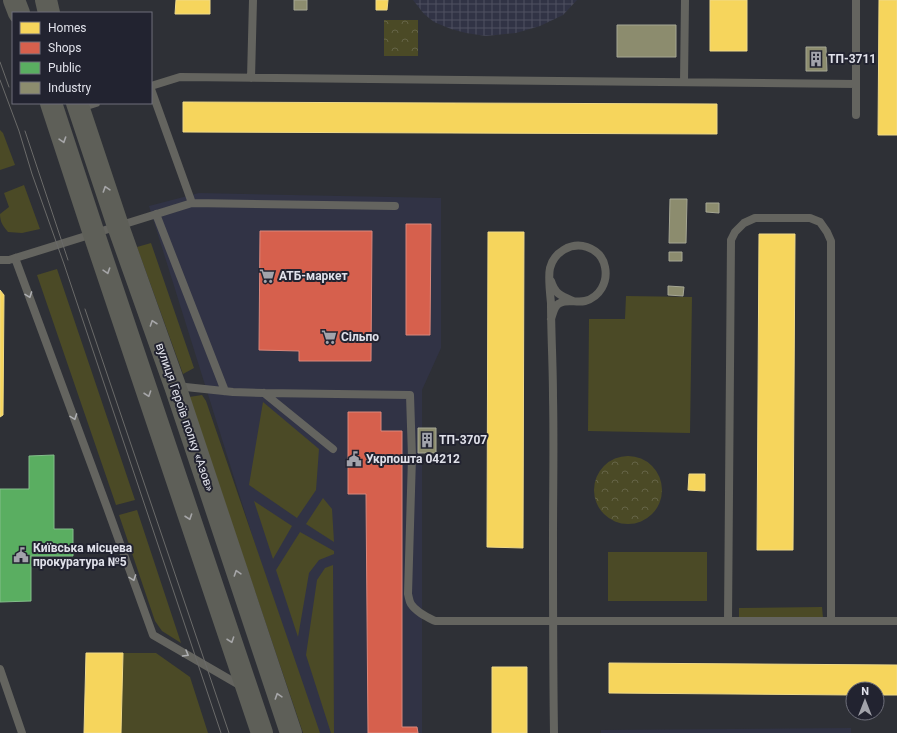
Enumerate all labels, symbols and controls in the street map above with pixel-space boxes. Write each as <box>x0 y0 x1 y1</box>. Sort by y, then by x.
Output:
legend <box>12 12 152 104</box>
text: Homes <box>48 21 86 35</box>
text: Shops <box>48 41 82 55</box>
building icon: ТП-3711 <box>807 50 825 68</box>
place label: ТП-3711 <box>828 52 876 66</box>
text: Public <box>48 61 81 75</box>
text: Industry <box>48 81 92 95</box>
one-way arrow <box>58 136 67 143</box>
one-way arrow <box>102 186 110 193</box>
one-way arrow <box>102 267 110 274</box>
supermarket icon: АТБ-маркет <box>258 267 276 285</box>
place label: АТБ-маркет <box>279 269 348 283</box>
one-way arrow <box>24 291 32 298</box>
one-way arrow <box>149 320 158 327</box>
supermarket icon: Сільпо <box>320 328 338 346</box>
place label: Сільпо <box>341 330 379 344</box>
street label: вулиця Героїв полку «Азов» <box>153 341 217 493</box>
one-way arrow <box>143 390 152 397</box>
one-way arrow <box>69 413 77 420</box>
building icon: ТП-3707 <box>418 431 436 449</box>
place label: ТП-3707 <box>439 433 487 447</box>
public building icon: Укрпошта 04212 <box>345 450 363 468</box>
place label: Укрпошта 04212 <box>366 452 460 466</box>
one-way arrow <box>185 514 193 521</box>
place label: Київська місцева прокуратура №5 <box>33 541 133 569</box>
public building icon: Київська місцева прокуратура №5 <box>12 546 30 564</box>
one-way arrow <box>233 569 242 576</box>
one-way arrow <box>128 575 136 582</box>
one-way arrow <box>226 637 235 644</box>
one-way arrow <box>182 650 189 657</box>
north arrow <box>845 681 885 721</box>
text: N <box>861 685 869 698</box>
one-way arrow <box>274 693 283 700</box>

